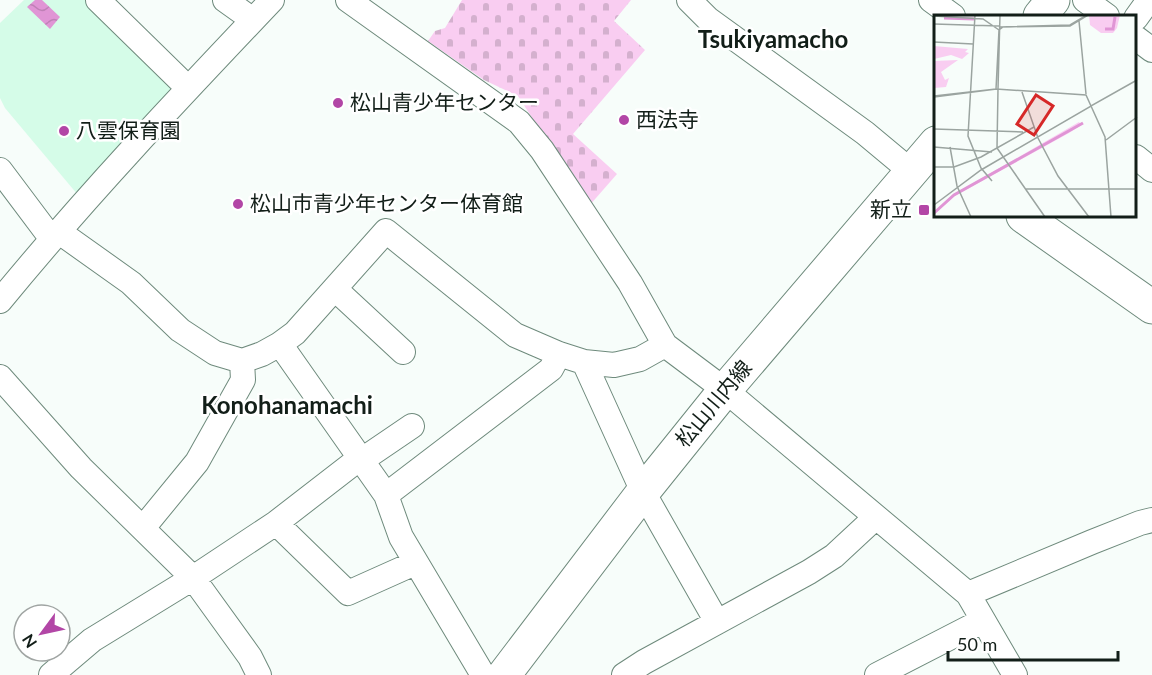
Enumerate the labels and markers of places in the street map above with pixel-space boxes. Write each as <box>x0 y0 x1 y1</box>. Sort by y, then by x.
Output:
place label: 松山青少年センター <box>350 89 539 114</box>
marker: 松山青少年センター <box>331 96 345 110</box>
place label: 西法寺 <box>636 106 699 131</box>
marker: 西法寺 <box>617 113 631 127</box>
place label: 八雲保育園 <box>76 117 181 142</box>
marker: 八雲保育園 <box>57 124 71 138</box>
place label: 松山市青少年センター体育館 <box>250 190 523 215</box>
place label: 新立 <box>870 196 912 221</box>
marker: 松山市青少年センター体育館 <box>231 197 245 211</box>
marker: 新立 <box>917 203 931 217</box>

